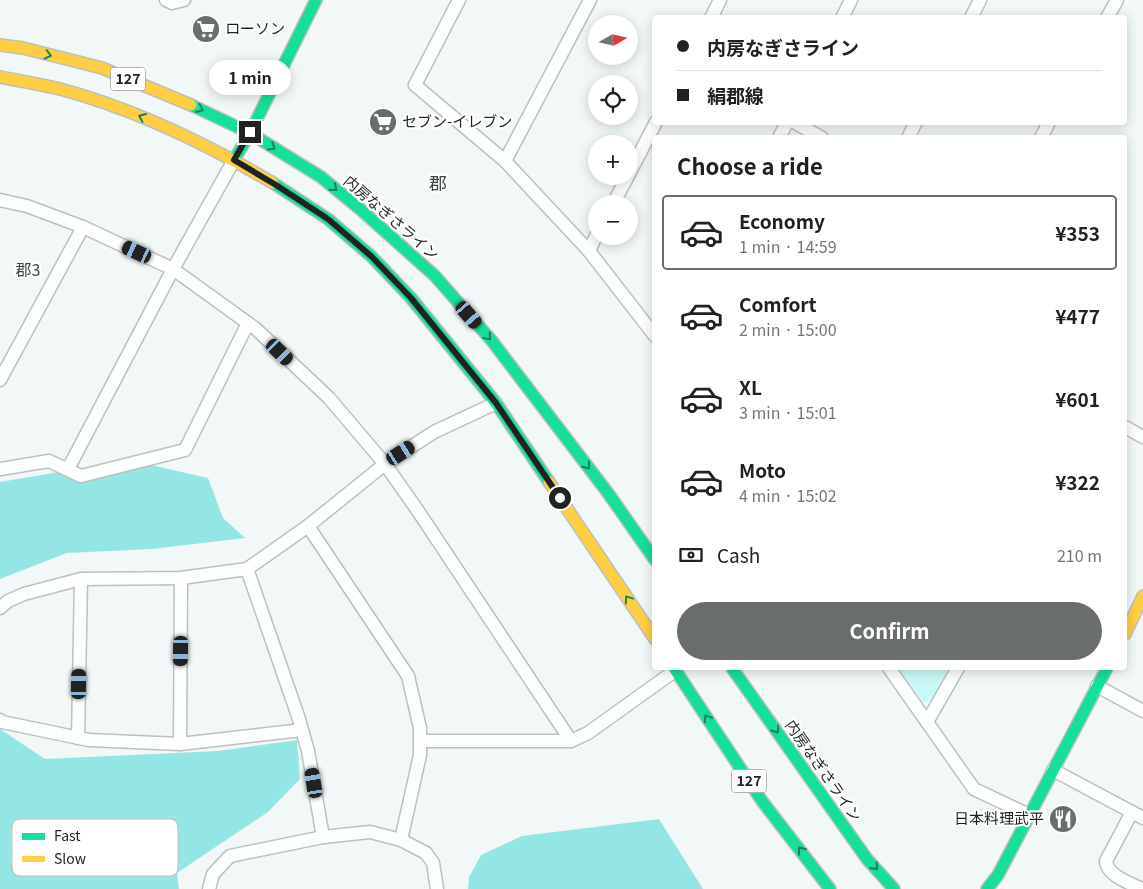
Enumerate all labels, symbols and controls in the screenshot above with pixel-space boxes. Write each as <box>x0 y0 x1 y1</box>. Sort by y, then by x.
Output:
supermarket icon: ローソン <box>191 14 221 44</box>
north arrow <box>588 15 638 65</box>
map controls <box>588 15 638 245</box>
place label: ローソン <box>225 17 285 38</box>
text: 内房なぎさライン <box>707 33 859 60</box>
one-way arrow <box>43 49 51 59</box>
callout: 1 min <box>209 59 291 94</box>
text: 1 min <box>228 65 272 89</box>
road number: 127 <box>110 68 146 90</box>
button: locate <box>588 75 638 125</box>
text: 絹郡線 <box>707 81 764 108</box>
one-way arrow <box>195 103 204 114</box>
supermarket icon: セブン-イレブン <box>368 107 398 137</box>
place label: セブン-イレブン <box>402 110 512 131</box>
one-way arrow <box>138 113 147 124</box>
route end <box>239 121 261 143</box>
button: + <box>588 135 638 185</box>
one-way arrow <box>267 140 276 150</box>
text: Choose a ride <box>677 149 823 181</box>
district label: 郡 <box>429 169 447 195</box>
street label: 内房なぎさライン <box>340 170 444 264</box>
one-way arrow <box>329 183 338 192</box>
button: − <box>588 195 638 245</box>
text: Economy <box>739 207 825 234</box>
icon: car <box>679 210 724 255</box>
text: ¥353 <box>1055 219 1100 246</box>
text: 1 min · 14:59 <box>739 234 837 258</box>
car <box>120 239 153 265</box>
district label: 郡3 <box>16 257 40 281</box>
text: Comfort <box>739 290 817 317</box>
icon: car <box>679 293 724 338</box>
car <box>453 299 484 331</box>
text: ¥477 <box>1055 302 1100 329</box>
text: 2 min · 15:00 <box>739 317 837 341</box>
one-way arrow <box>483 332 492 341</box>
car <box>263 336 296 368</box>
text: XL <box>739 373 762 400</box>
icon: car <box>679 376 724 421</box>
text: ¥601 <box>1055 385 1100 412</box>
text: 3 min · 15:01 <box>739 400 837 424</box>
car <box>384 439 417 467</box>
text: Moto <box>739 456 786 483</box>
icon: car <box>679 459 724 504</box>
one-way arrow <box>581 460 590 470</box>
text: ¥322 <box>1055 468 1100 495</box>
text: 4 min · 15:02 <box>739 483 837 507</box>
route start <box>549 487 571 509</box>
icon: cash <box>677 541 705 569</box>
text: Cash <box>717 541 760 568</box>
text: 210 m <box>1057 543 1102 567</box>
one-way arrow <box>625 595 634 604</box>
button: Confirm <box>677 602 1102 660</box>
car <box>173 636 188 666</box>
car <box>71 669 86 699</box>
one-way arrow <box>704 714 713 723</box>
street label: 内房なぎさライン <box>781 715 867 825</box>
one-way arrow <box>770 724 779 734</box>
car <box>304 767 323 799</box>
road number: 127 <box>732 769 766 792</box>
restaurant icon: 日本料理武平 <box>1048 804 1078 834</box>
place label: 日本料理武平 <box>954 807 1044 828</box>
legend <box>12 819 178 876</box>
text: Fast <box>54 825 81 845</box>
one-way arrow <box>797 847 806 856</box>
text: Slow <box>54 848 86 868</box>
one-way arrow <box>869 862 878 871</box>

